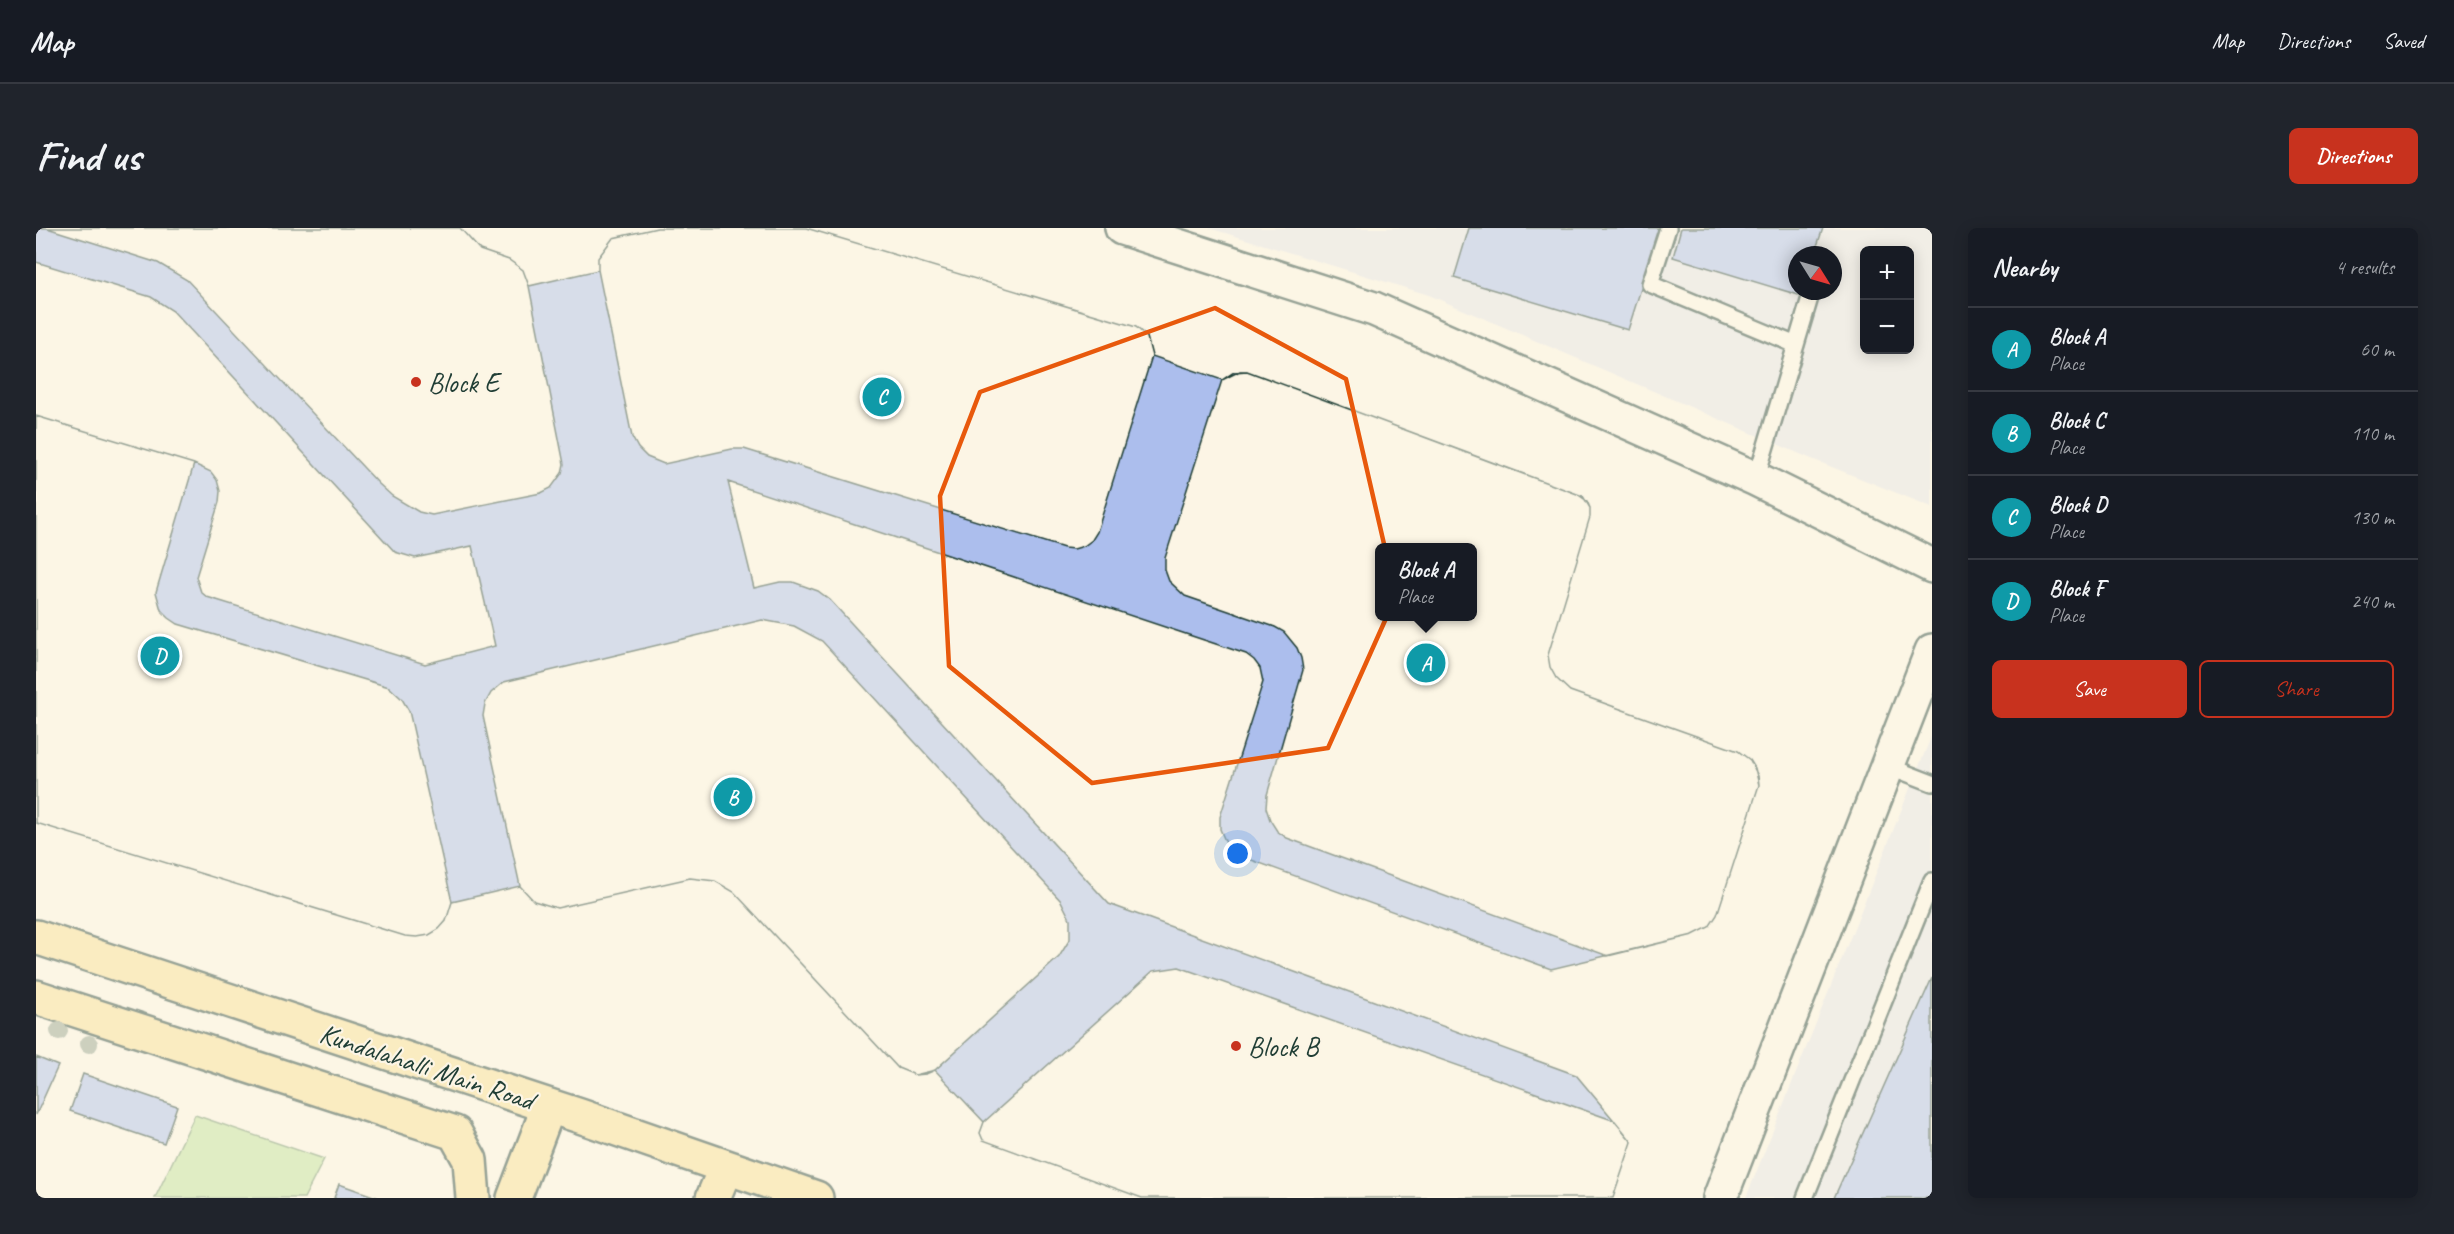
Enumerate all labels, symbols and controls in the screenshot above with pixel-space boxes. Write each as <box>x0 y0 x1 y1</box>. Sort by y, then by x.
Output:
text: Map <box>30 24 73 59</box>
text: Map <box>2212 28 2244 54</box>
text: Directions <box>2277 28 2350 54</box>
text: Saved <box>2383 28 2424 54</box>
button: Directions <box>2289 128 2418 184</box>
text: Find us <box>36 130 141 183</box>
north arrow <box>1788 246 1842 300</box>
map controls <box>1860 246 1914 354</box>
button: + <box>1860 246 1914 300</box>
text: Nearby <box>1992 251 2057 284</box>
text: 4 results <box>2335 255 2394 280</box>
button: − <box>1860 300 1914 354</box>
text: Block A <box>2049 323 2105 351</box>
text: A <box>2006 337 2017 362</box>
text: 60 m <box>2360 337 2394 362</box>
text: Place <box>2049 351 2084 376</box>
place label: Block E <box>428 365 502 400</box>
pin: C <box>862 374 902 420</box>
marker: Block E <box>409 375 423 389</box>
text: Block C <box>2049 407 2105 435</box>
text: B <box>2006 421 2017 446</box>
text: 110 m <box>2351 421 2394 446</box>
text: Place <box>2049 435 2084 460</box>
text: Block D <box>2049 491 2107 519</box>
text: C <box>2007 505 2016 530</box>
text: 130 m <box>2351 505 2394 530</box>
text: Place <box>2049 519 2084 544</box>
popup <box>1375 543 1477 621</box>
text: Block A <box>1398 556 1454 584</box>
text: Block F <box>2049 575 2105 603</box>
text: Place <box>1398 584 1433 609</box>
text: D <box>2006 589 2017 614</box>
text: 240 m <box>2351 589 2394 614</box>
text: Place <box>2049 603 2084 628</box>
pin: D <box>140 634 180 678</box>
pin: A <box>1406 640 1446 686</box>
button: Save <box>1992 660 2187 718</box>
button: Share <box>2199 660 2394 718</box>
pin: B <box>714 774 752 820</box>
your location <box>1223 839 1252 868</box>
street label: Kundalahalli Main Road <box>315 1015 542 1119</box>
place label: Block B <box>1248 1029 1321 1064</box>
marker: Block B <box>1229 1039 1243 1053</box>

